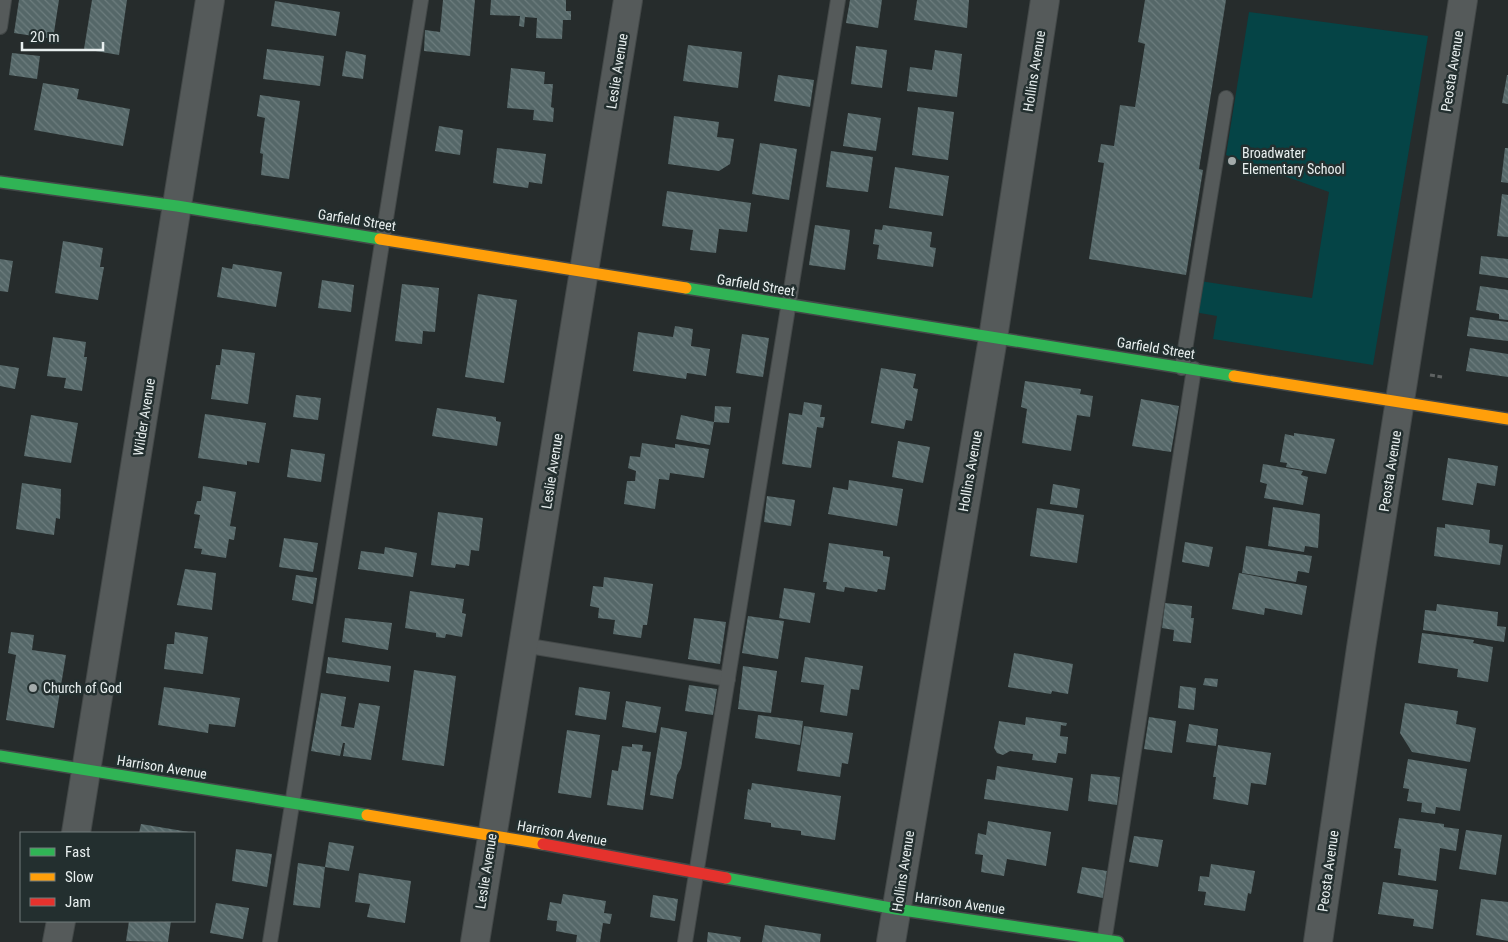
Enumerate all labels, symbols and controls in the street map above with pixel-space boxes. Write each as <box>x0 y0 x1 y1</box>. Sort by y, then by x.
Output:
scale bar <box>22 20 104 52</box>
text: 20 m <box>30 28 60 46</box>
street label: Hollins Avenue <box>1020 29 1048 113</box>
street label: Peosta Avenue <box>1438 29 1466 113</box>
street label: Leslie Avenue <box>603 32 631 110</box>
place label: Broadwater Elementary School <box>1242 145 1345 177</box>
marker: Broadwater Elementary School <box>1226 155 1238 167</box>
street label: Garfield Street <box>317 206 397 234</box>
street label: Garfield Street <box>716 271 796 299</box>
street label: Garfield Street <box>1116 334 1196 362</box>
street label: Wilder Avenue <box>130 377 158 457</box>
street label: Hollins Avenue <box>955 429 985 513</box>
street label: Peosta Avenue <box>1376 429 1404 513</box>
street label: Leslie Avenue <box>538 432 566 510</box>
place label: Church of God <box>43 680 122 696</box>
marker: Church of God <box>27 682 39 694</box>
street label: Harrison Avenue <box>116 752 209 782</box>
street label: Harrison Avenue <box>516 817 609 849</box>
street label: Hollins Avenue <box>889 829 917 913</box>
street label: Peosta Avenue <box>1314 829 1342 913</box>
legend <box>20 832 195 922</box>
street label: Leslie Avenue <box>472 832 500 910</box>
text: Fast <box>65 843 90 861</box>
text: Slow <box>65 868 94 886</box>
street label: Harrison Avenue <box>914 889 1007 917</box>
text: Jam <box>65 893 91 911</box>

